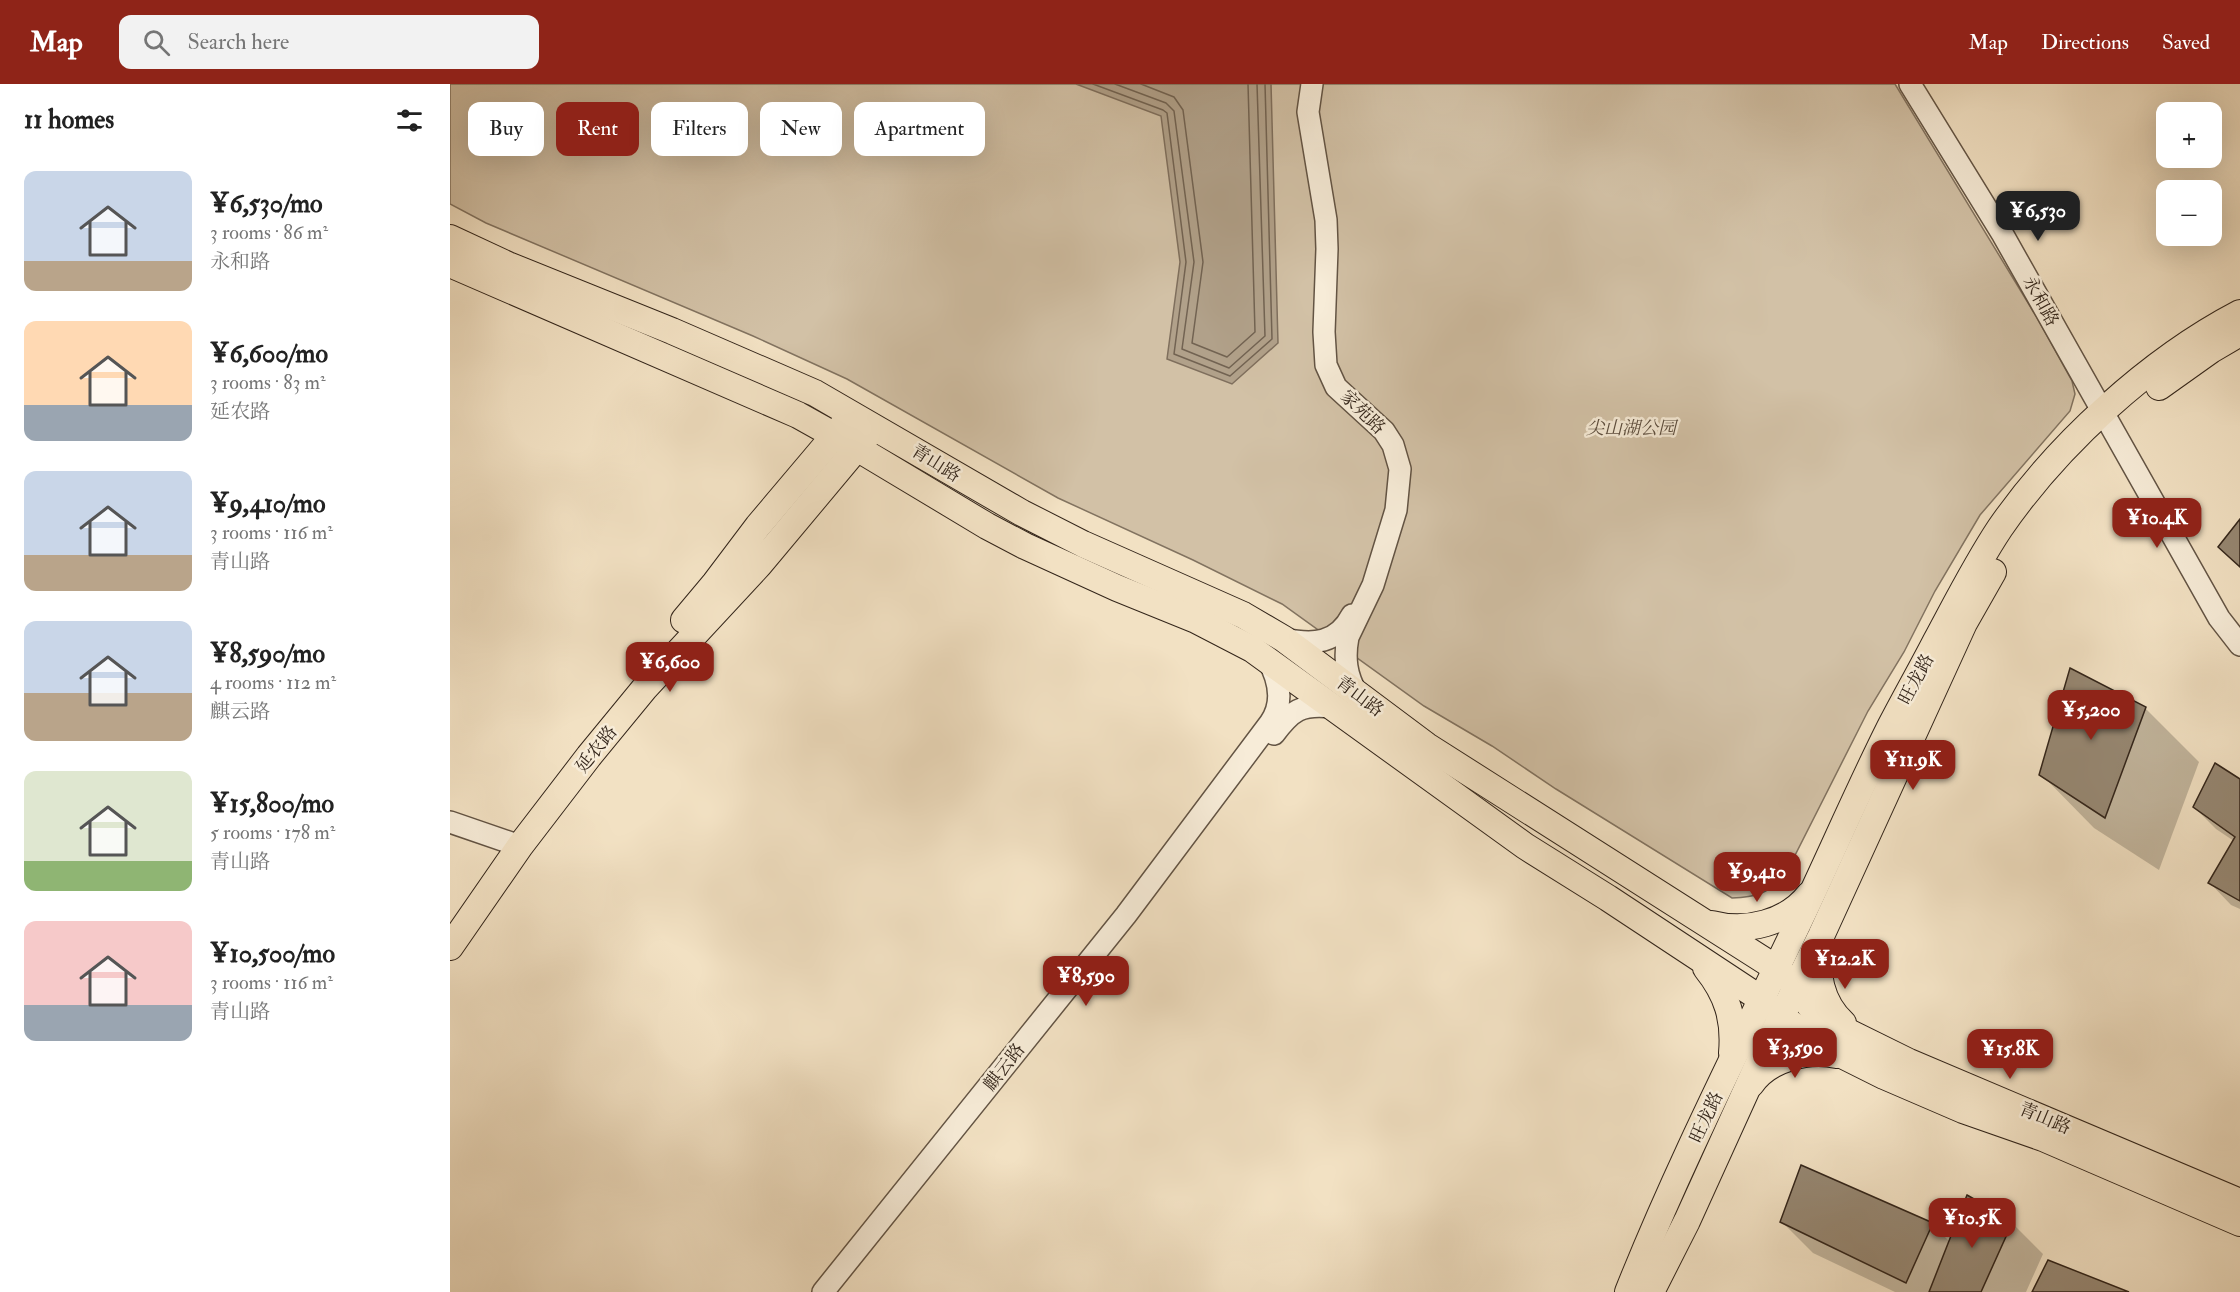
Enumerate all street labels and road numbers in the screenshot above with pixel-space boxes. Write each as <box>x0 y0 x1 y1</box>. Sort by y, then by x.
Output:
street label: 永和路 <box>2017 272 2064 330</box>
street label: 家苑路 <box>1335 385 1390 439</box>
street label: 青山路 <box>907 439 965 487</box>
street label: 旺龙路 <box>1894 650 1939 708</box>
street label: 青山路 <box>1331 671 1388 722</box>
street label: 延农路 <box>570 721 622 778</box>
street label: 麒云路 <box>979 1039 1030 1096</box>
street label: 旺龙路 <box>1685 1088 1728 1147</box>
street label: 青山路 <box>2015 1097 2074 1140</box>

